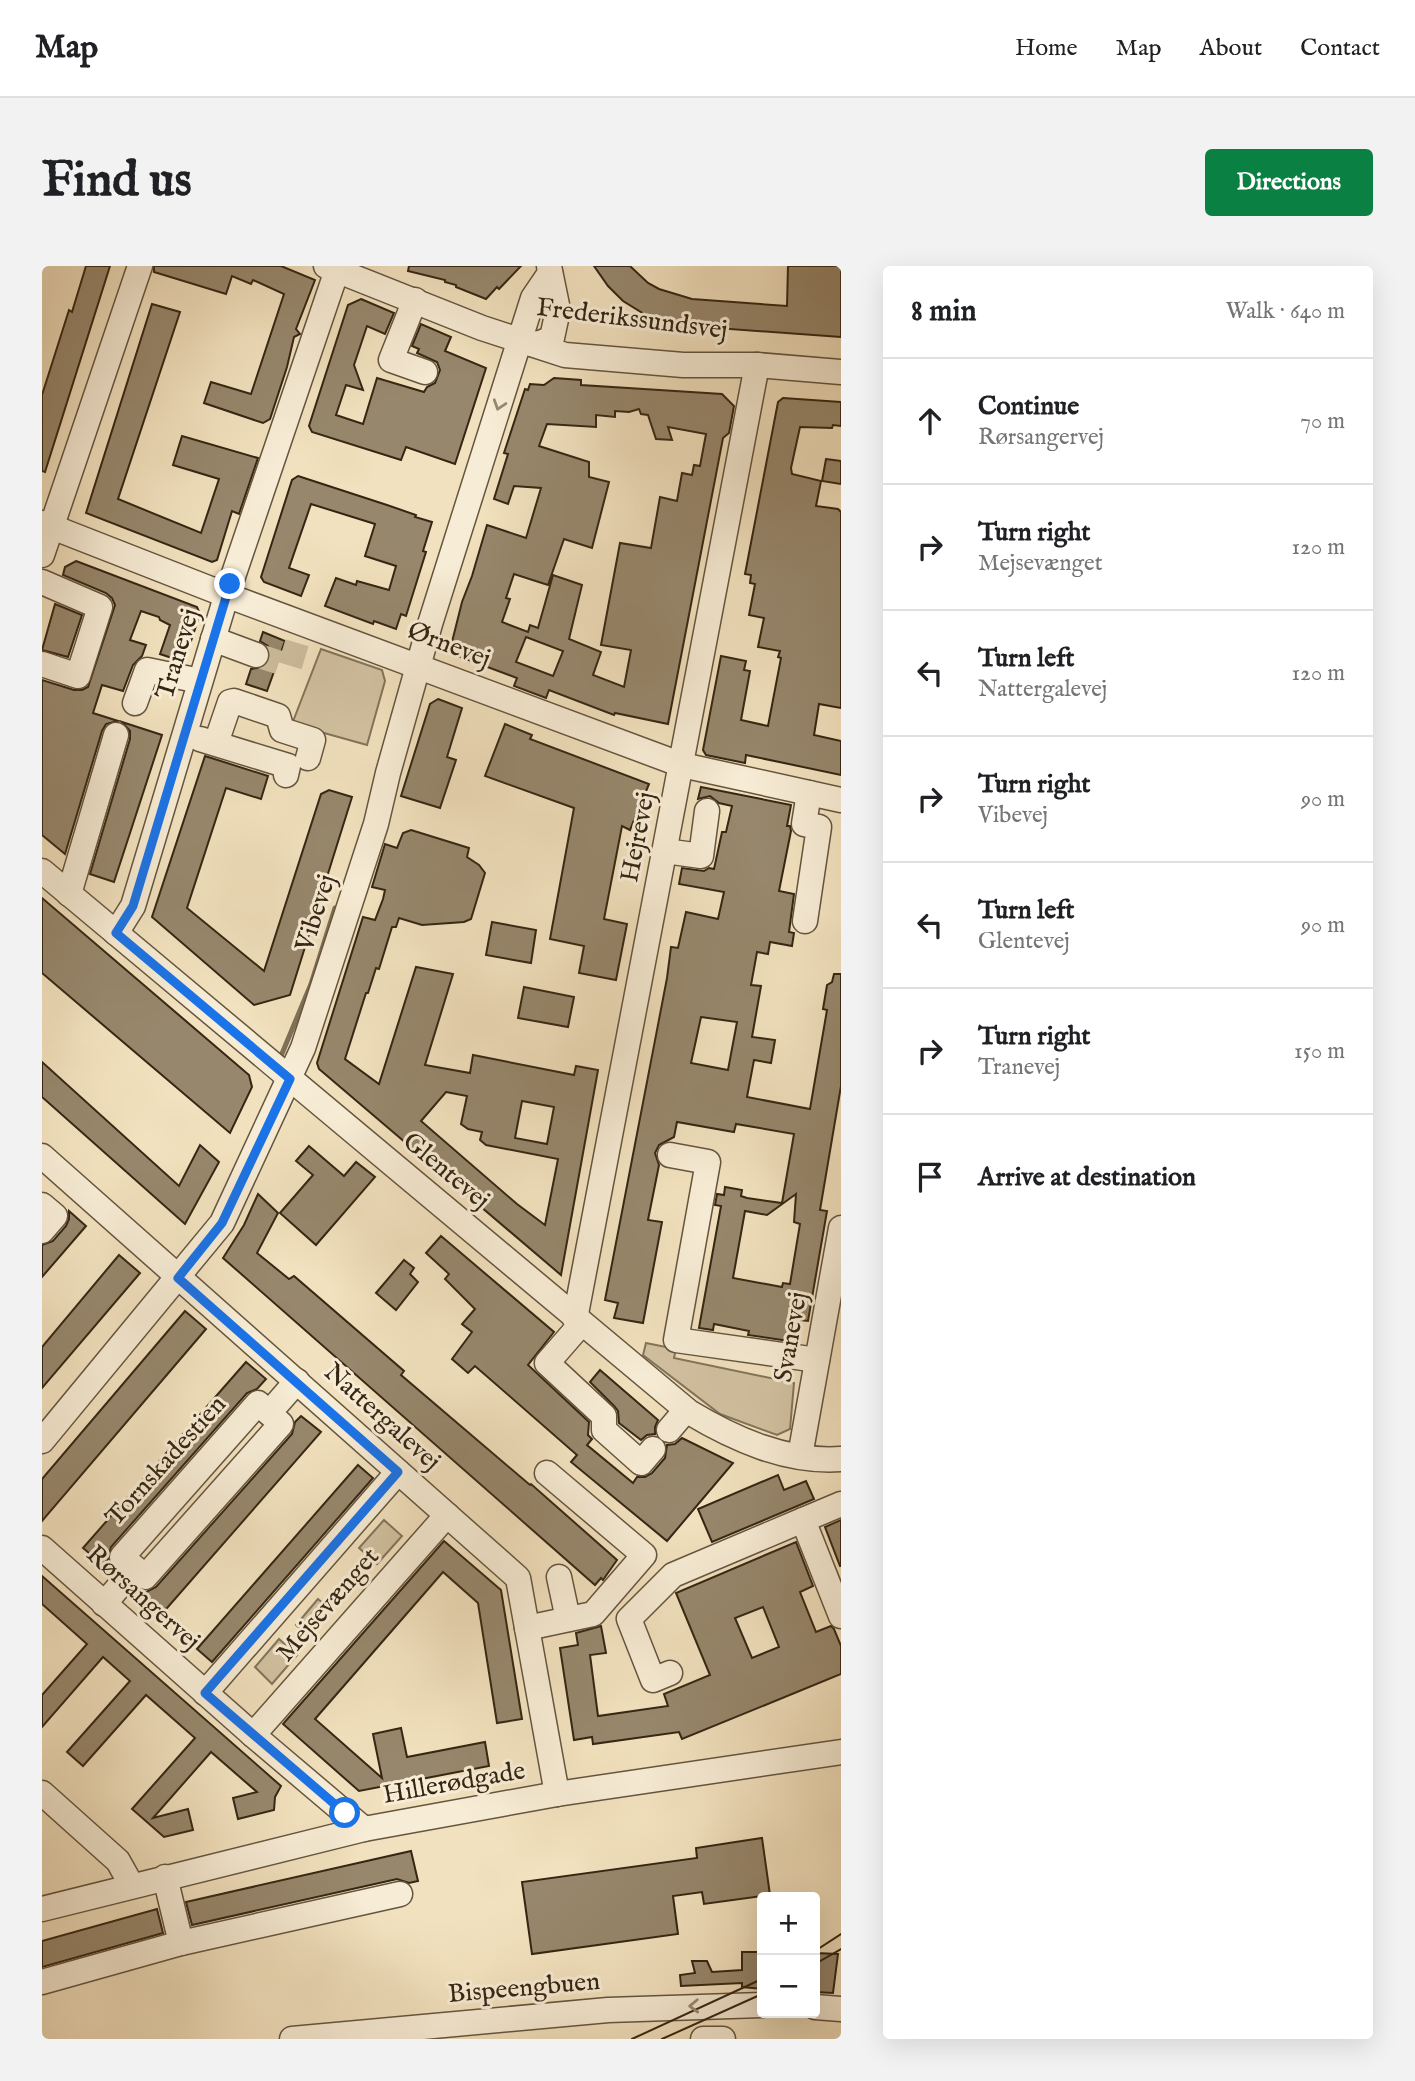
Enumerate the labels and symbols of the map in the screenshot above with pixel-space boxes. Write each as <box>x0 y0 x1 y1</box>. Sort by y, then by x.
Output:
street label: Frederikssundsvej <box>535 291 729 347</box>
one-way arrow <box>493 398 507 411</box>
route end <box>214 568 245 599</box>
street label: Tranevej <box>149 605 207 703</box>
street label: Ørnevej <box>403 614 495 676</box>
street label: Hejrevej <box>613 789 663 885</box>
street label: Vibevej <box>288 870 344 957</box>
street label: Glentevej <box>396 1125 496 1217</box>
street label: Svanevej <box>767 1289 815 1385</box>
street label: Nattergalevej <box>317 1356 447 1478</box>
street label: Tornskadestien <box>99 1389 233 1533</box>
street label: Rørsangervej <box>79 1538 207 1658</box>
street label: Mejsevænget <box>269 1541 387 1669</box>
street label: Hillerødgade <box>380 1754 528 1812</box>
route start <box>329 1797 360 1828</box>
street label: Bispeengbuen <box>447 1965 601 2011</box>
one-way arrow <box>688 1999 699 2014</box>

